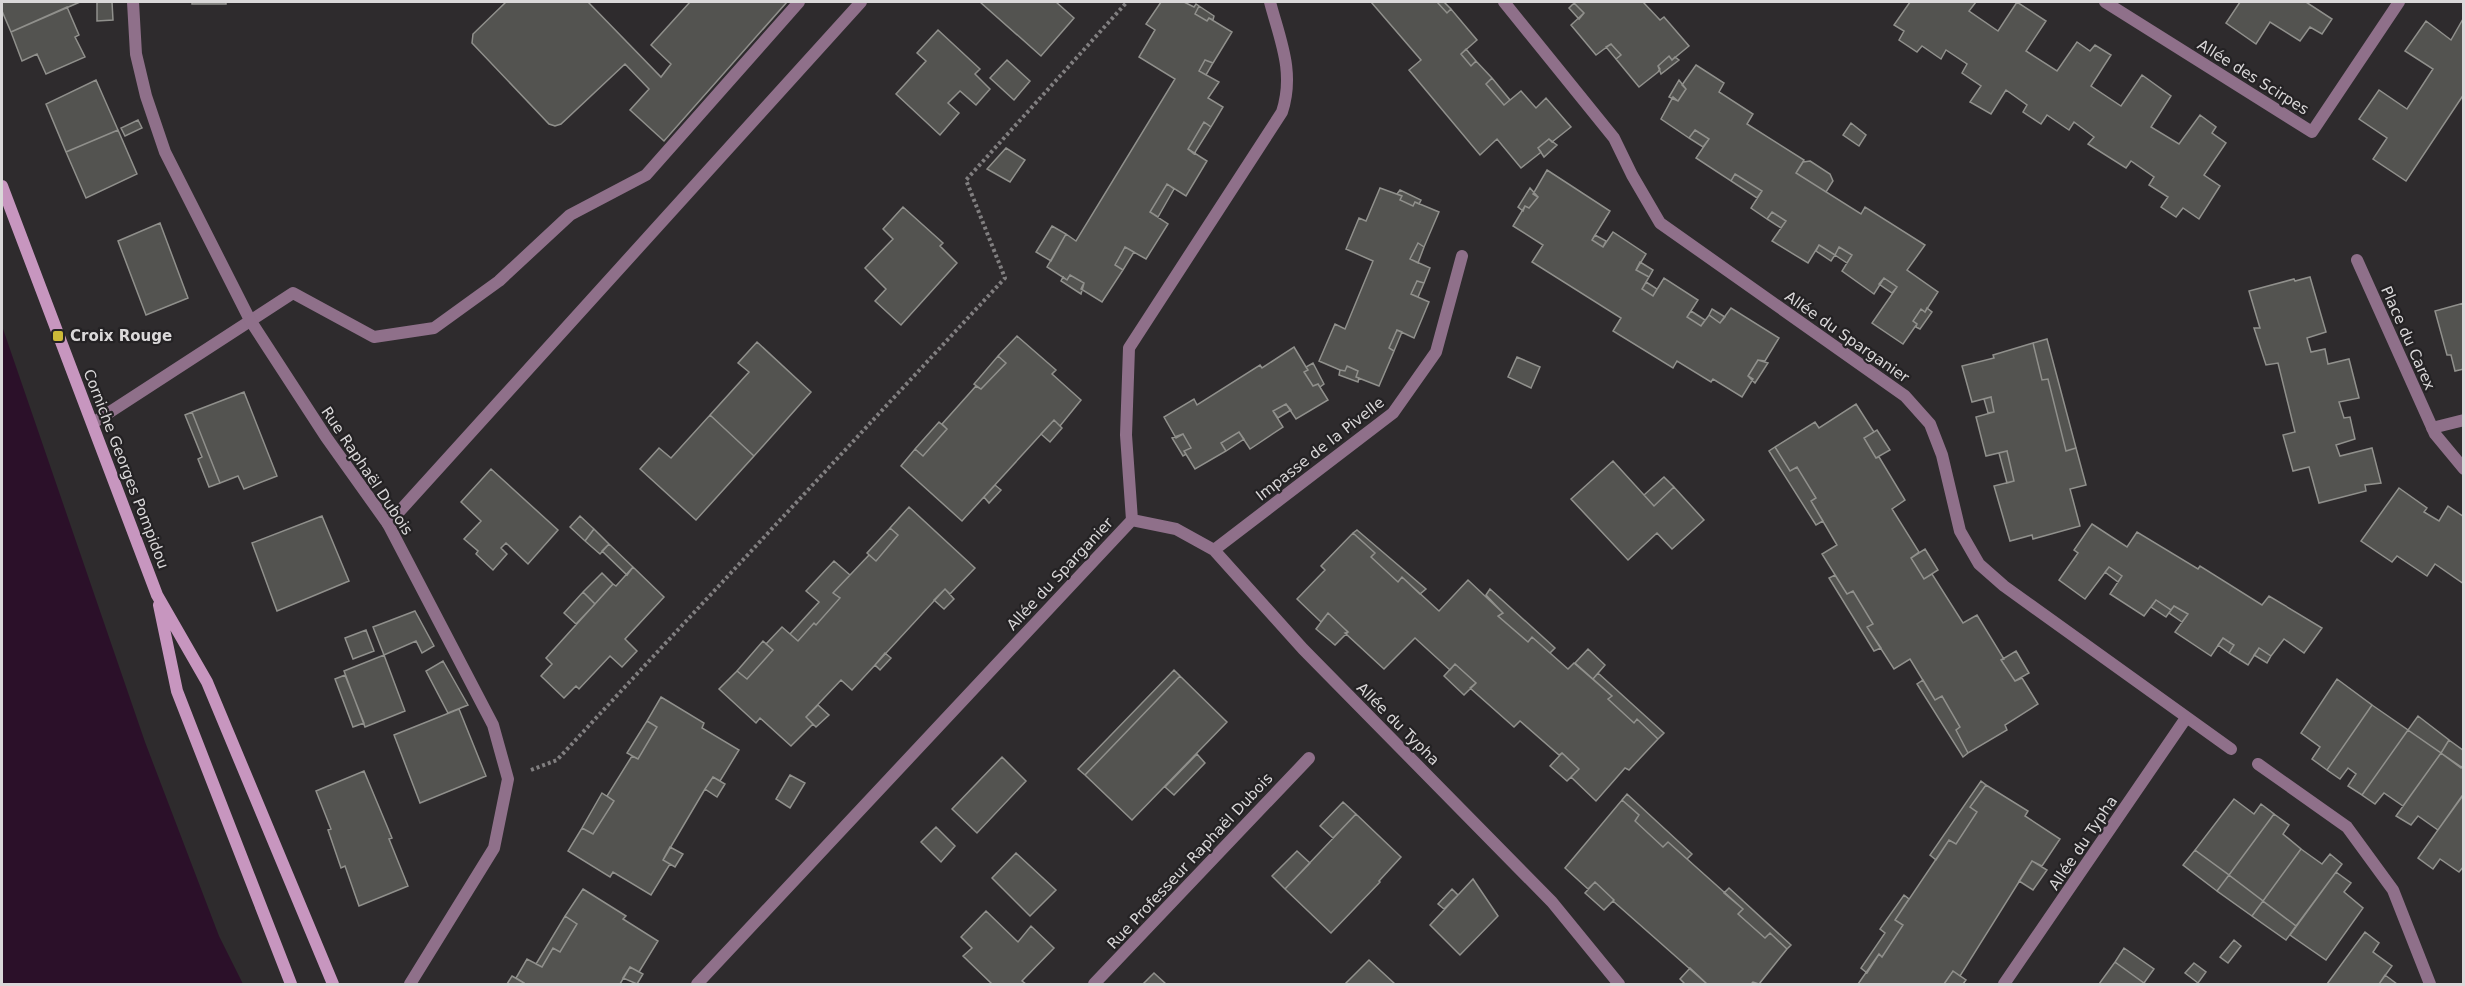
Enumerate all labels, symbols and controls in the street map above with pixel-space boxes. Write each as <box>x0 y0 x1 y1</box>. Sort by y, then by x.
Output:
street label: Allée des Scirpes <box>2194 35 2312 119</box>
street label: Place du Carex <box>2377 283 2439 393</box>
street label: Allée du Sparganier <box>1781 287 1913 387</box>
place label: Croix Rouge <box>70 327 172 345</box>
marker: Croix Rouge <box>51 329 65 343</box>
street label: Corniche Georges Pompidou <box>80 367 172 571</box>
street label: Impasse de la Pivelle <box>1252 393 1388 505</box>
street label: Rue Raphaël Dubois <box>317 404 417 539</box>
street label: Allée du Sparganier <box>1003 513 1117 634</box>
street label: Allée du Typha <box>1353 679 1443 769</box>
street label: Rue Professeur Raphaël Dubois <box>1104 769 1277 953</box>
street label: Allée du Typha <box>2045 793 2121 893</box>

